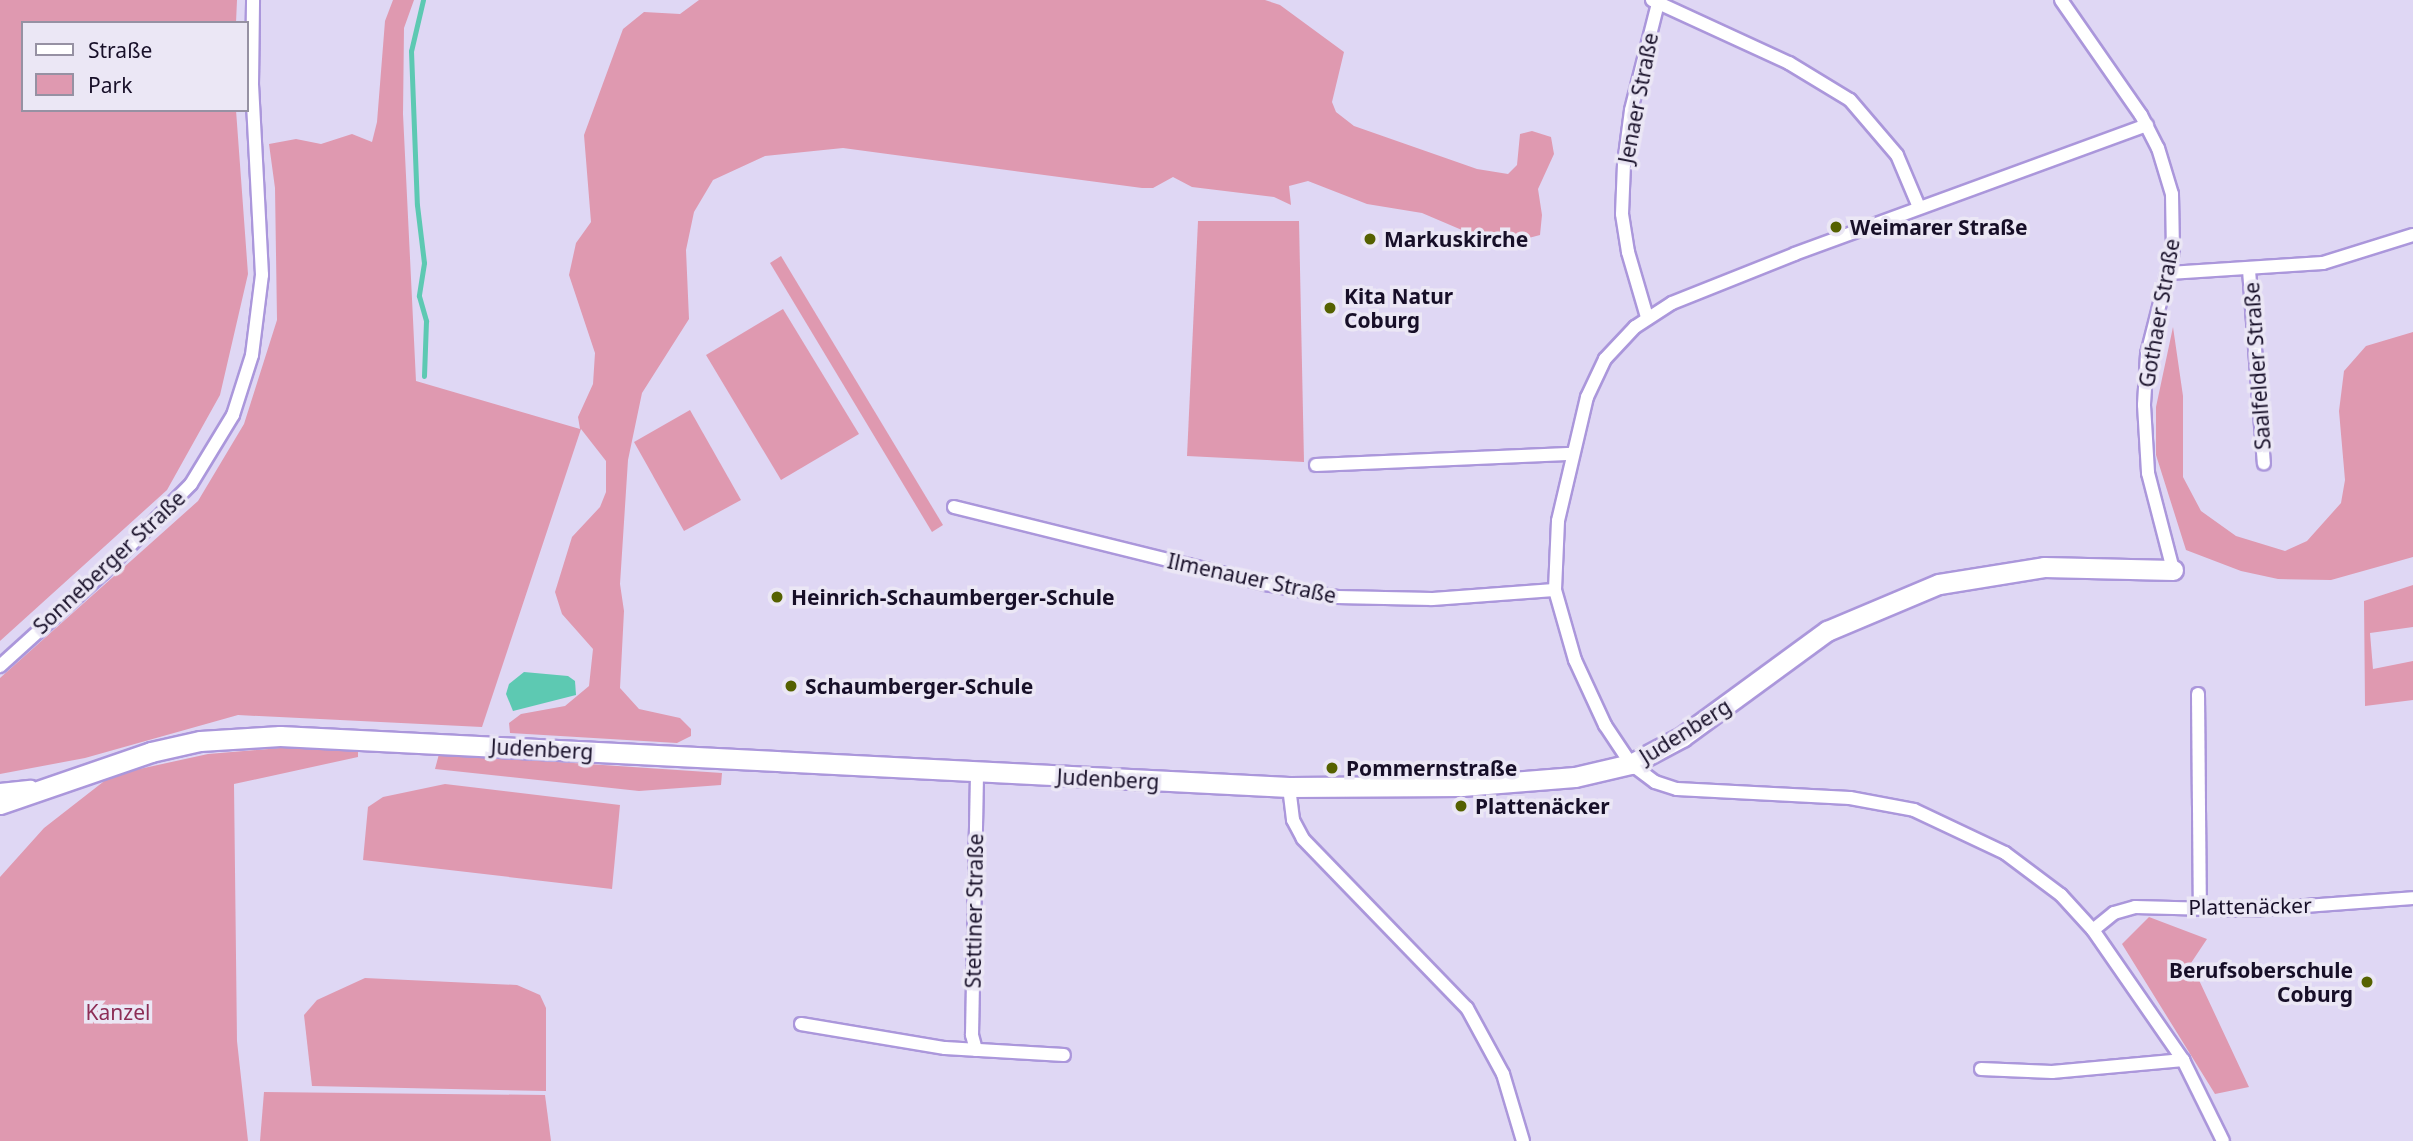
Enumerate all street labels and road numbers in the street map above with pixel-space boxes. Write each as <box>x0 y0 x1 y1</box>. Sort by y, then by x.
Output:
street label: Jenaer Straße <box>1613 31 1663 165</box>
street label: Gothaer Straße <box>2134 237 2184 389</box>
street label: Saalfelder Straße <box>2239 281 2275 451</box>
street label: Sonneberger Straße <box>28 485 190 639</box>
street label: Ilmenauer Straße <box>1165 548 1339 608</box>
street label: Judenberg <box>1635 693 1735 769</box>
street label: Judenberg <box>490 734 594 764</box>
street label: Judenberg <box>1056 764 1160 794</box>
street label: Stettiner Straße <box>960 833 988 989</box>
street label: Plattenäcker <box>2188 892 2312 920</box>

